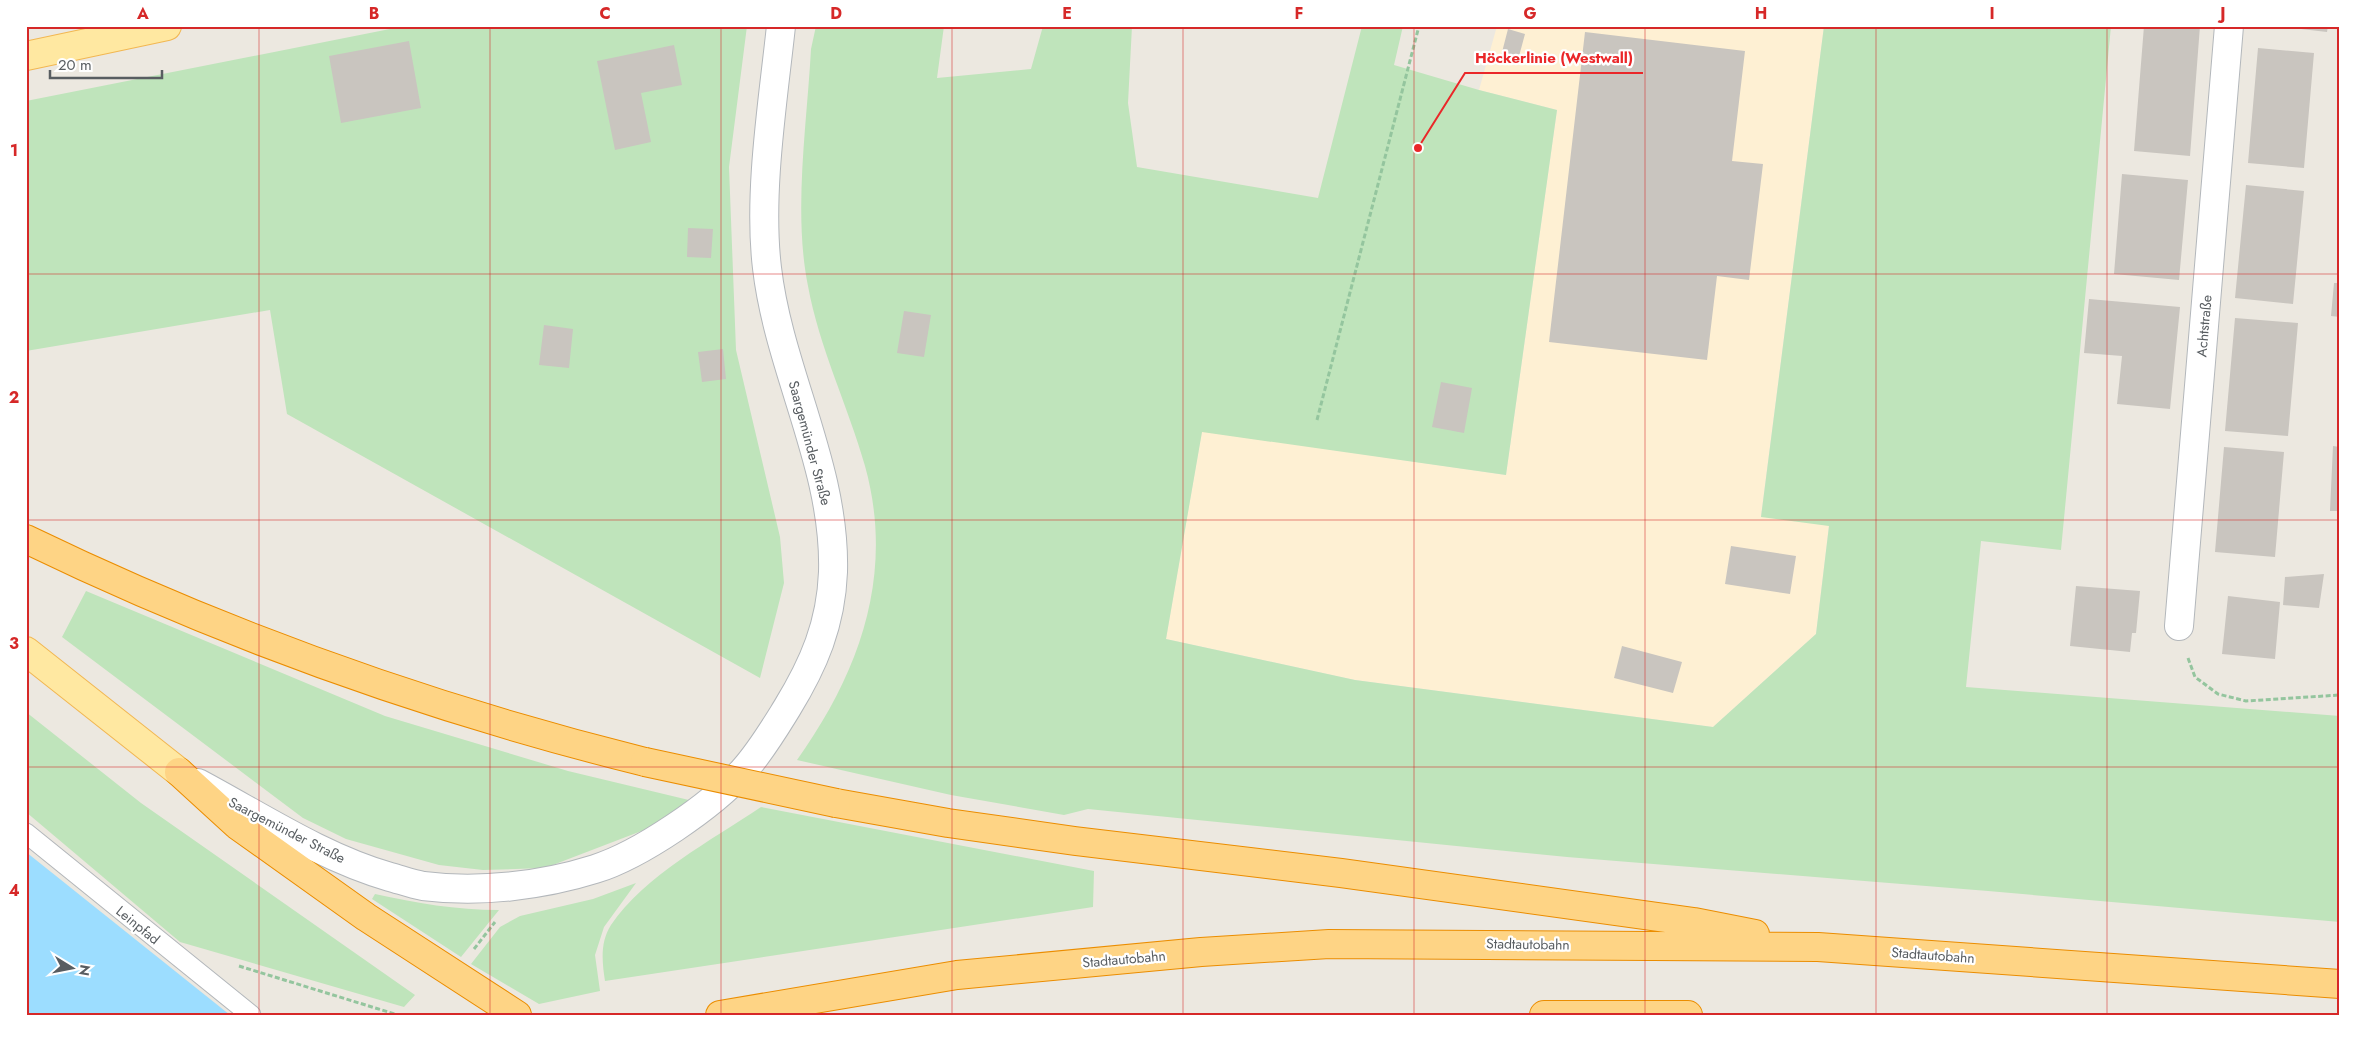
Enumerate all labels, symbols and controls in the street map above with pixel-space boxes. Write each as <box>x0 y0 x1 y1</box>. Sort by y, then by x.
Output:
text: A <box>136 2 149 25</box>
text: B <box>369 2 379 25</box>
text: C <box>599 2 611 25</box>
text: D <box>830 2 842 25</box>
text: E <box>1062 2 1072 25</box>
text: F <box>1295 2 1303 25</box>
text: G <box>1523 2 1537 25</box>
text: H <box>1755 2 1767 25</box>
text: I <box>1989 2 1995 25</box>
text: J <box>2217 2 2226 25</box>
callout: Höckerlinie (Westwall) <box>1465 43 1643 73</box>
text: Höckerlinie (Westwall) <box>1475 47 1633 69</box>
scale bar <box>50 48 162 80</box>
text: 20 m <box>58 54 92 76</box>
text: 1 <box>10 139 18 162</box>
street label: Achtstraße <box>2191 294 2217 358</box>
street label: Saargemünder Straße <box>784 378 836 508</box>
text: 2 <box>9 386 19 409</box>
text: 3 <box>9 632 19 655</box>
street label: Saargemünder Straße <box>225 792 349 868</box>
text: 4 <box>8 879 20 902</box>
street label: Leinpfad <box>112 901 164 949</box>
street label: Stadtautobahn <box>1486 933 1570 955</box>
street label: Stadtautobahn <box>1891 942 1975 968</box>
north arrow <box>48 944 98 994</box>
street label: Stadtautobahn <box>1081 945 1167 973</box>
text: N <box>74 963 96 977</box>

